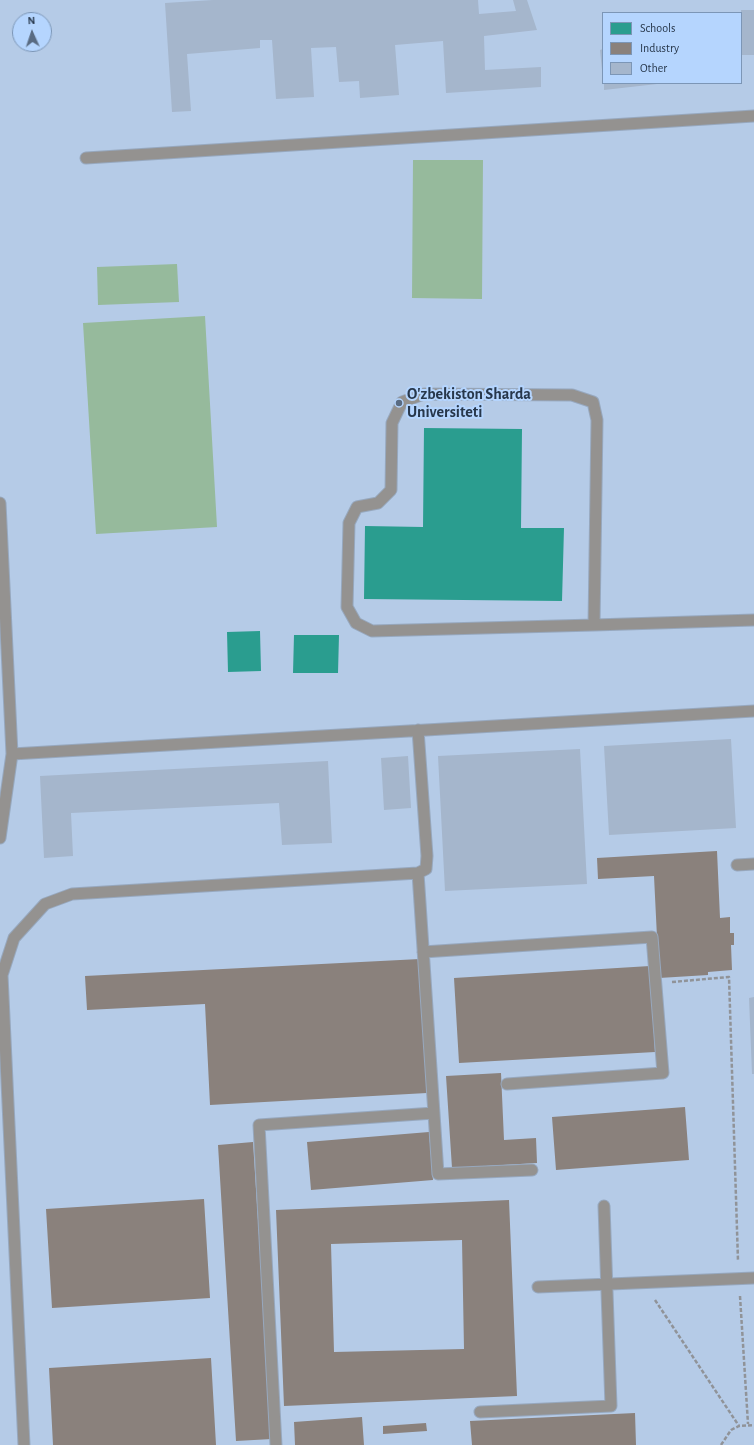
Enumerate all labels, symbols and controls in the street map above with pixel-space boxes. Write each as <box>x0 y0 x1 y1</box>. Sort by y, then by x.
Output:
north arrow <box>12 12 52 52</box>
legend <box>602 12 742 84</box>
text: N <box>27 15 36 26</box>
text: Schools <box>640 22 675 34</box>
text: Industry <box>640 42 679 54</box>
text: Other <box>640 62 667 74</box>
place label: O'zbekiston Sharda Universiteti <box>407 384 531 422</box>
marker: O'zbekiston Sharda Universiteti <box>394 398 404 408</box>

